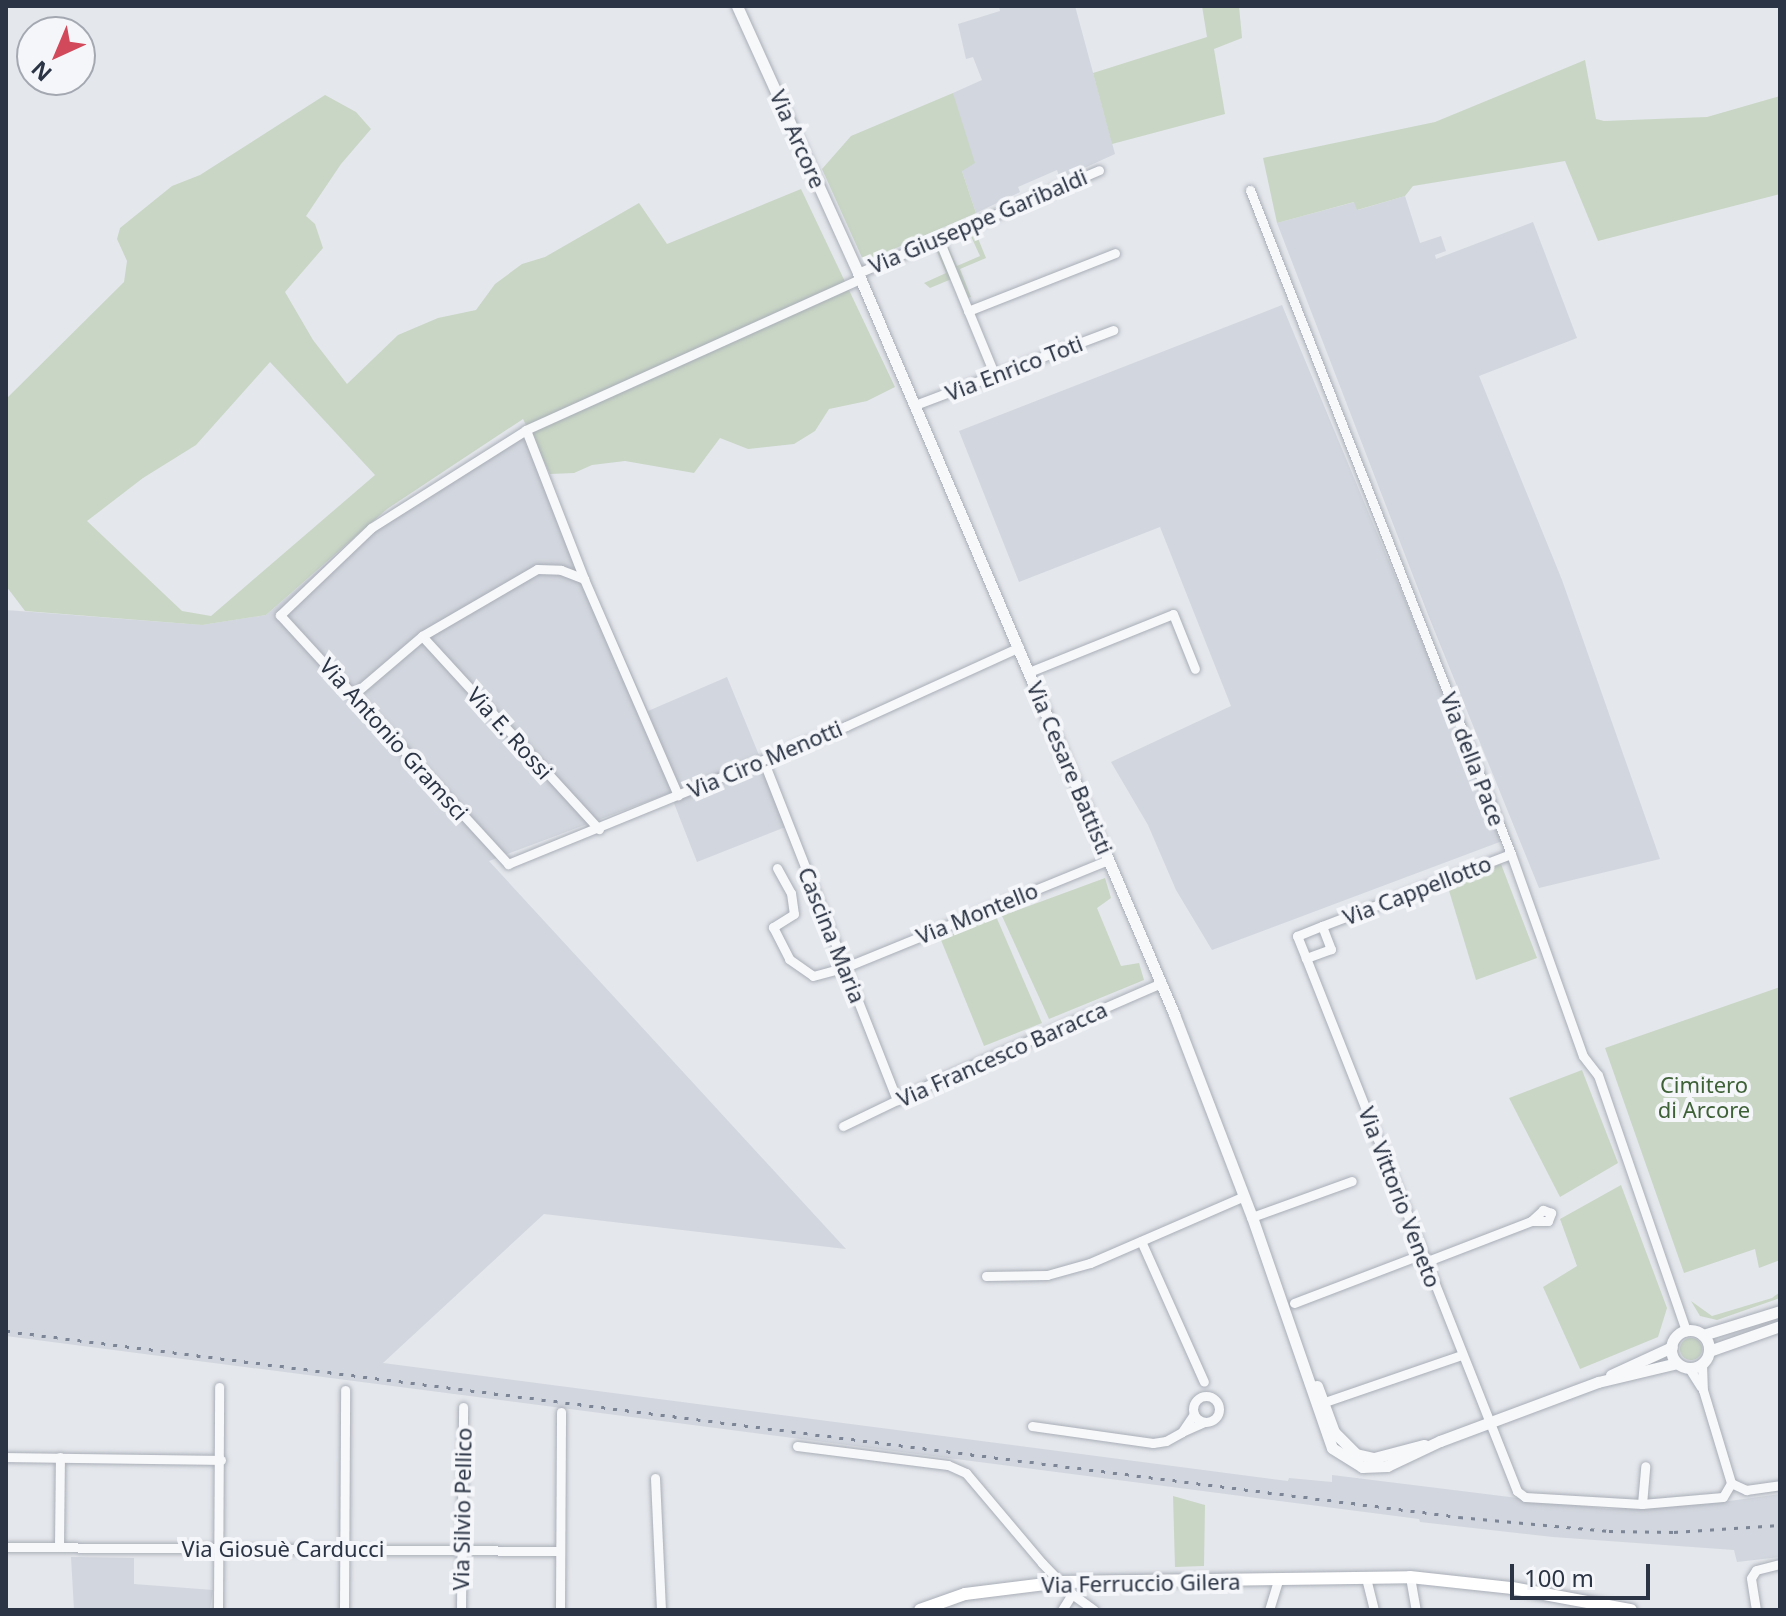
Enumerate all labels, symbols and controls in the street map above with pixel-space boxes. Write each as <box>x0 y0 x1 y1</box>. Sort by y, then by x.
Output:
north arrow <box>16 16 96 96</box>
text: N <box>24 55 58 89</box>
street label: Via Arcore <box>765 86 831 192</box>
street label: Via Giuseppe Garibaldi <box>865 163 1091 279</box>
street label: Via Enrico Toti <box>942 330 1086 406</box>
street label: Via Antonio Gramsci <box>314 653 474 825</box>
street label: Via Cesare Battisti <box>1022 678 1118 858</box>
street label: Via E. Rossi <box>462 682 558 784</box>
street label: Via della Pace <box>1435 688 1511 830</box>
street label: Via Ciro Menotti <box>684 715 846 803</box>
street label: Via Cappellotto <box>1339 850 1495 930</box>
street label: Cascina Maria <box>793 863 871 1007</box>
street label: Via Montello <box>912 877 1042 949</box>
street label: Via Francesco Baracca <box>893 996 1111 1112</box>
park label: Cimitero di Arcore <box>1658 1071 1750 1122</box>
street label: Via Vittorio Veneto <box>1353 1103 1447 1291</box>
street label: Via Silvio Pellico <box>447 1427 477 1591</box>
street label: Via Giosuè Carducci <box>181 1536 385 1562</box>
scale bar <box>1514 1548 1654 1598</box>
text: 100 m <box>1524 1561 1594 1594</box>
street label: Via Ferruccio Gilera <box>1041 1568 1241 1598</box>

